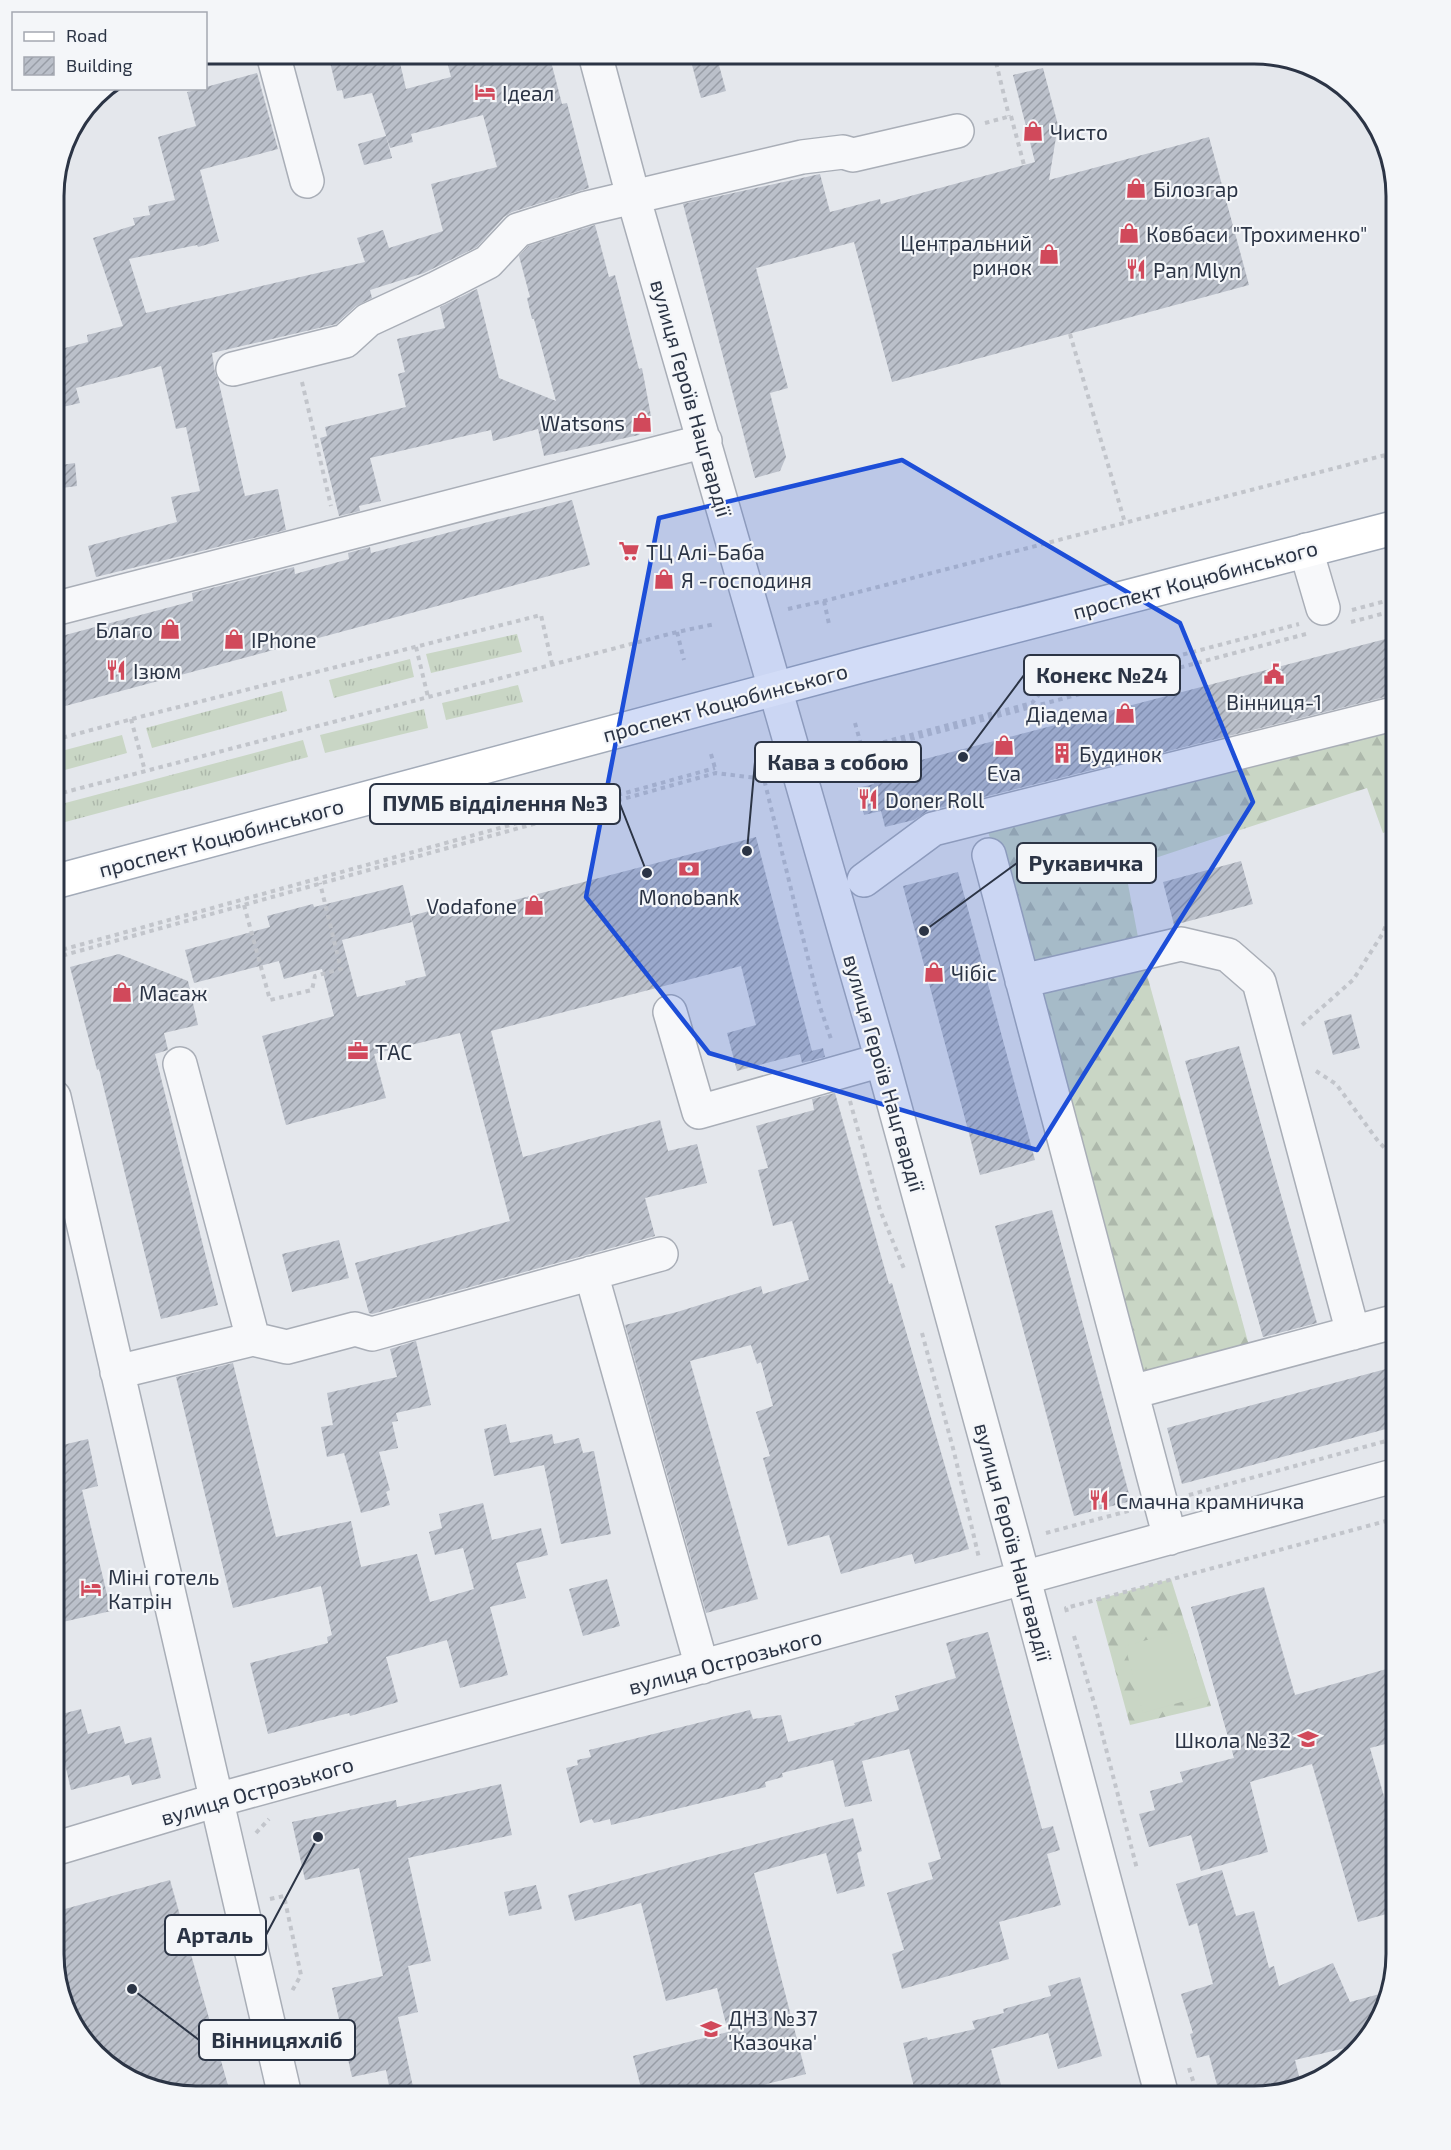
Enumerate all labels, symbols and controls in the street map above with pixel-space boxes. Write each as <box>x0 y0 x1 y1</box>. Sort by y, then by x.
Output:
legend <box>12 12 207 90</box>
text: Road <box>66 24 107 46</box>
text: Building <box>66 54 133 76</box>
hotel icon: Ідеал <box>473 80 497 104</box>
place label: Ідеал <box>502 80 554 105</box>
shop icon: Чисто <box>1021 119 1045 143</box>
place label: Чисто <box>1050 119 1108 144</box>
shop icon: Білозгар <box>1124 176 1148 200</box>
place label: Білозгар <box>1153 176 1238 201</box>
shop icon: Ковбаси "Трохименко" <box>1117 221 1141 245</box>
place label: Ковбаси "Трохименко" <box>1146 221 1368 246</box>
place label: Центральний ринок <box>900 230 1032 279</box>
shop icon: Центральний ринок <box>1037 242 1061 266</box>
restaurant icon: Pan Mlyn <box>1124 257 1148 281</box>
place label: Pan Mlyn <box>1153 257 1241 282</box>
street label: вулиця Героїв Нацгвардії <box>645 277 738 520</box>
place label: Watsons <box>540 410 625 435</box>
shop icon: Watsons <box>630 410 654 434</box>
street label: проспект Коцюбинського <box>1070 534 1320 624</box>
supermarket icon: ТЦ Алі-Баба <box>617 539 641 563</box>
place label: ТЦ Алі-Баба <box>646 539 765 564</box>
shop icon: Я -господиня <box>652 567 676 591</box>
place label: Я -господиня <box>681 567 812 592</box>
place label: Благо <box>96 617 153 642</box>
shop icon: Благо <box>158 617 182 641</box>
shop icon: IPhone <box>222 627 246 651</box>
place label: IPhone <box>251 627 317 652</box>
callout: Конекс №24 <box>1024 655 1180 695</box>
street label: проспект Коцюбинського <box>600 657 850 747</box>
restaurant icon: Ізюм <box>104 658 128 682</box>
place label: Ізюм <box>133 658 181 683</box>
text: Конекс №24 <box>1036 661 1168 687</box>
public building icon: Вінниця-1 <box>1262 662 1286 686</box>
place label: Вінниця-1 <box>1226 689 1322 714</box>
place label: Діадема <box>1026 701 1108 726</box>
shop icon: Діадема <box>1113 701 1137 725</box>
shop icon: Eva <box>992 733 1016 757</box>
building icon: Будинок <box>1050 741 1074 765</box>
place label: Будинок <box>1079 741 1162 767</box>
callout: Кава з собою <box>755 742 921 782</box>
text: Кава з собою <box>767 748 909 774</box>
place label: Eva <box>987 760 1021 785</box>
callout: ПУМБ відділення №3 <box>370 784 620 824</box>
restaurant icon: Doner Roll <box>856 787 880 811</box>
place label: Doner Roll <box>885 787 985 812</box>
text: ПУМБ відділення №3 <box>382 789 608 815</box>
street label: проспект Коцюбинського <box>96 792 346 882</box>
callout: Рукавичка <box>1017 843 1156 883</box>
text: Рукавичка <box>1029 849 1143 875</box>
bank icon: Monobank <box>677 857 701 881</box>
place label: Monobank <box>639 884 740 909</box>
place label: Vodafone <box>426 893 517 918</box>
shop icon: Vodafone <box>522 893 546 917</box>
street label: вулиця Героїв Нацгвардії <box>838 952 931 1195</box>
shop icon: Чібіс <box>922 960 946 984</box>
place label: Чібіс <box>951 960 997 985</box>
shop icon: Масаж <box>110 980 134 1004</box>
place label: Масаж <box>139 980 208 1005</box>
office icon: ТАС <box>346 1039 370 1063</box>
place label: ТАС <box>375 1039 412 1064</box>
street label: вулиця Героїв Нацгвардії <box>969 1420 1058 1665</box>
restaurant icon: Смачна крамничка <box>1087 1488 1111 1512</box>
place label: Смачна крамничка <box>1116 1488 1304 1513</box>
place label: Міні готель Катрін <box>108 1564 219 1613</box>
hotel icon: Міні готель Катрін <box>79 1576 103 1600</box>
street label: вулиця Острозького <box>626 1623 825 1700</box>
place label: Школа №32 <box>1175 1727 1291 1752</box>
school or university icon: Школа №32 <box>1296 1727 1320 1751</box>
street label: вулиця Острозького <box>158 1751 357 1830</box>
callout: Арталь <box>165 1915 266 1955</box>
text: Арталь <box>177 1921 253 1947</box>
place label: ДНЗ №37 'Казочка' <box>728 2005 818 2054</box>
school or university icon: ДНЗ №37 'Казочка' <box>699 2017 723 2041</box>
callout: Вінницяхліб <box>199 2020 355 2060</box>
text: Вінницяхліб <box>211 2026 343 2052</box>

